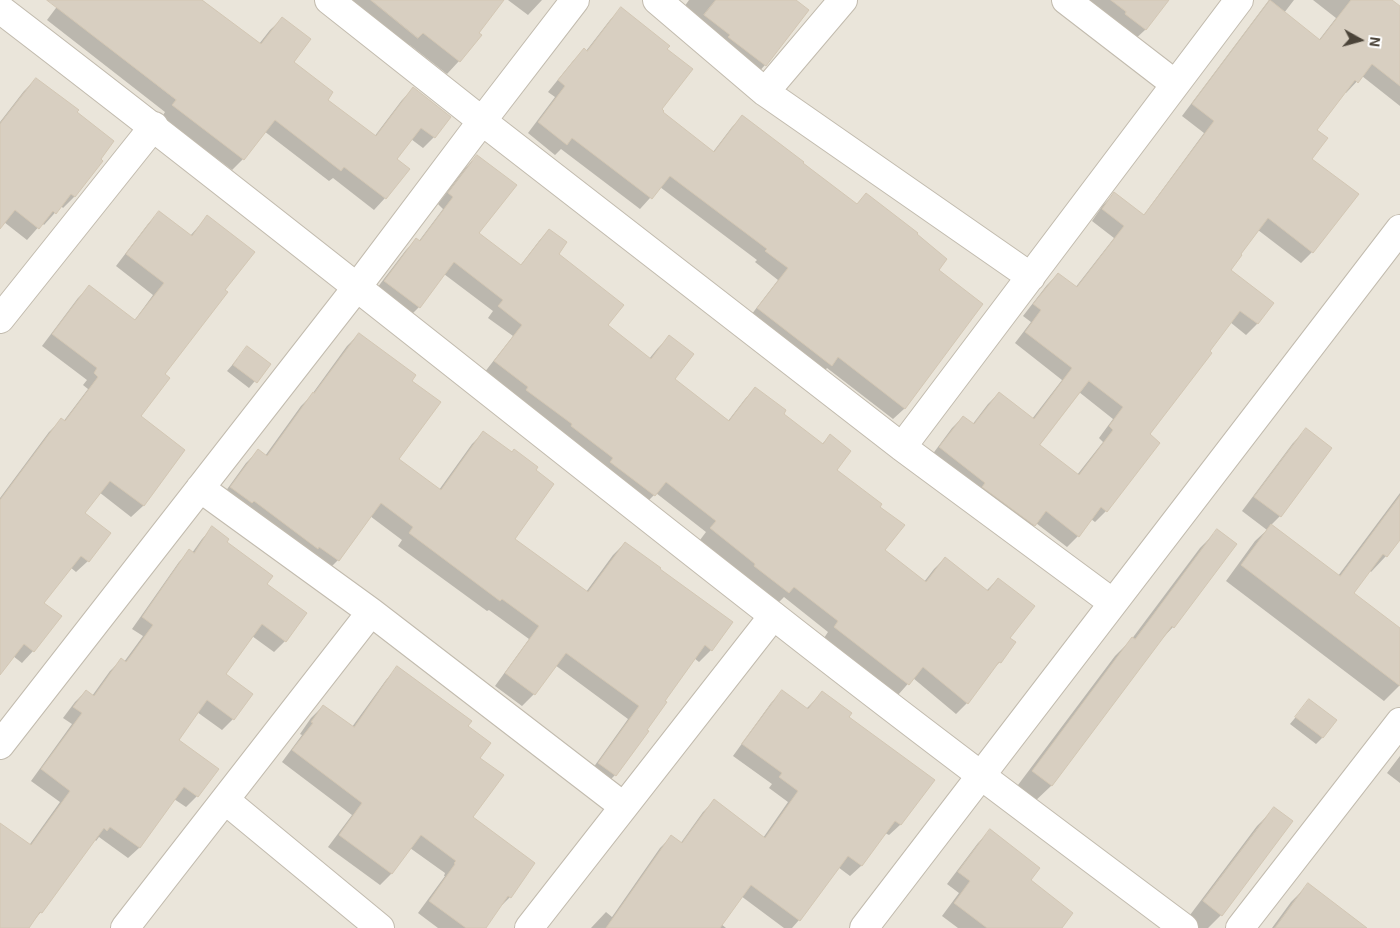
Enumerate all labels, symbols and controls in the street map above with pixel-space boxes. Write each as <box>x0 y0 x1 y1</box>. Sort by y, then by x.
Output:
north arrow <box>1335 15 1385 65</box>
text: N <box>1366 36 1384 48</box>

